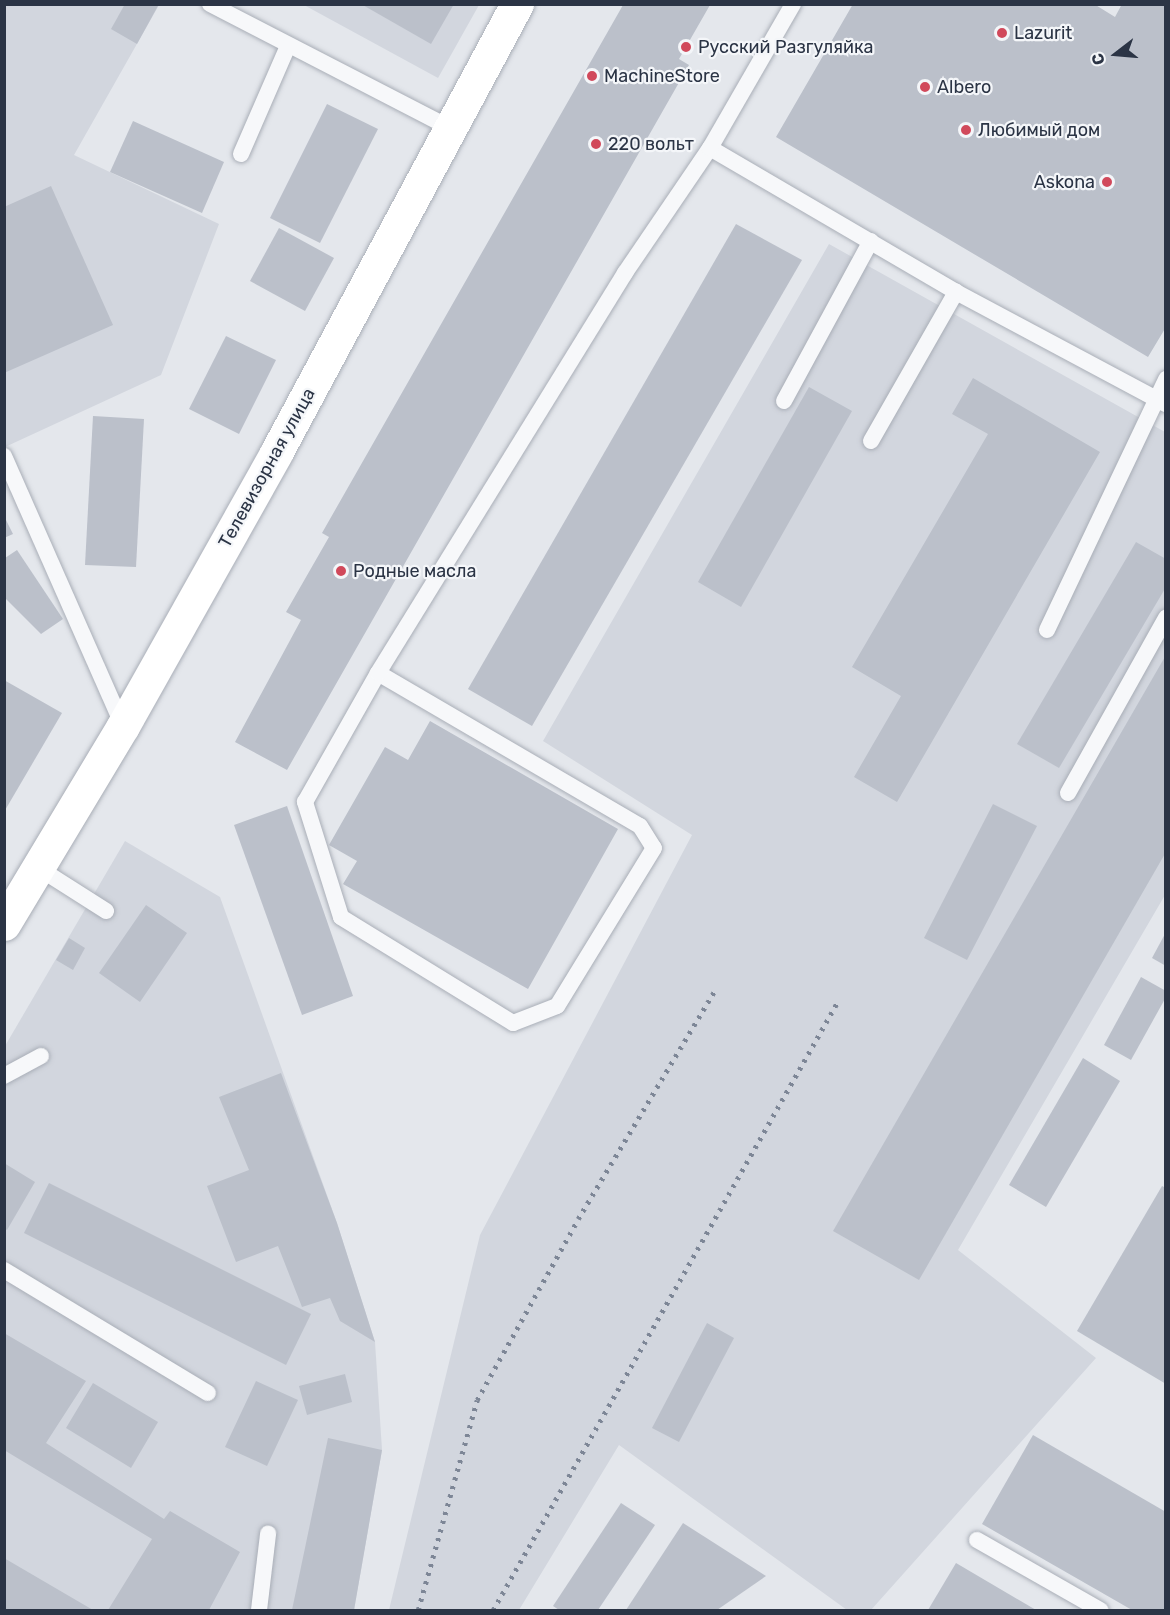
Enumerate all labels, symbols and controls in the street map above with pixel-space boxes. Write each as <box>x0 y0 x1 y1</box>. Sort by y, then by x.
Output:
place label: Lazurit <box>1014 22 1072 44</box>
north arrow <box>1086 24 1146 84</box>
marker: Lazurit <box>995 26 1009 40</box>
place label: Русский Разгуляйка <box>698 36 874 58</box>
marker: Русский Разгуляйка <box>679 40 693 54</box>
text: С <box>1088 51 1109 67</box>
place label: MachineStore <box>604 65 720 87</box>
marker: MachineStore <box>585 69 599 83</box>
place label: Albero <box>937 76 991 98</box>
marker: Albero <box>918 80 932 94</box>
place label: Любимый дом <box>978 119 1100 141</box>
marker: Любимый дом <box>959 123 973 137</box>
place label: 220 вольт <box>608 133 694 155</box>
marker: 220 вольт <box>589 137 603 151</box>
place label: Askona <box>1034 171 1095 193</box>
marker: Askona <box>1100 175 1114 189</box>
street label: Телевизорная улица <box>214 384 320 552</box>
place label: Родные масла <box>353 560 476 582</box>
marker: Родные масла <box>334 564 348 578</box>

